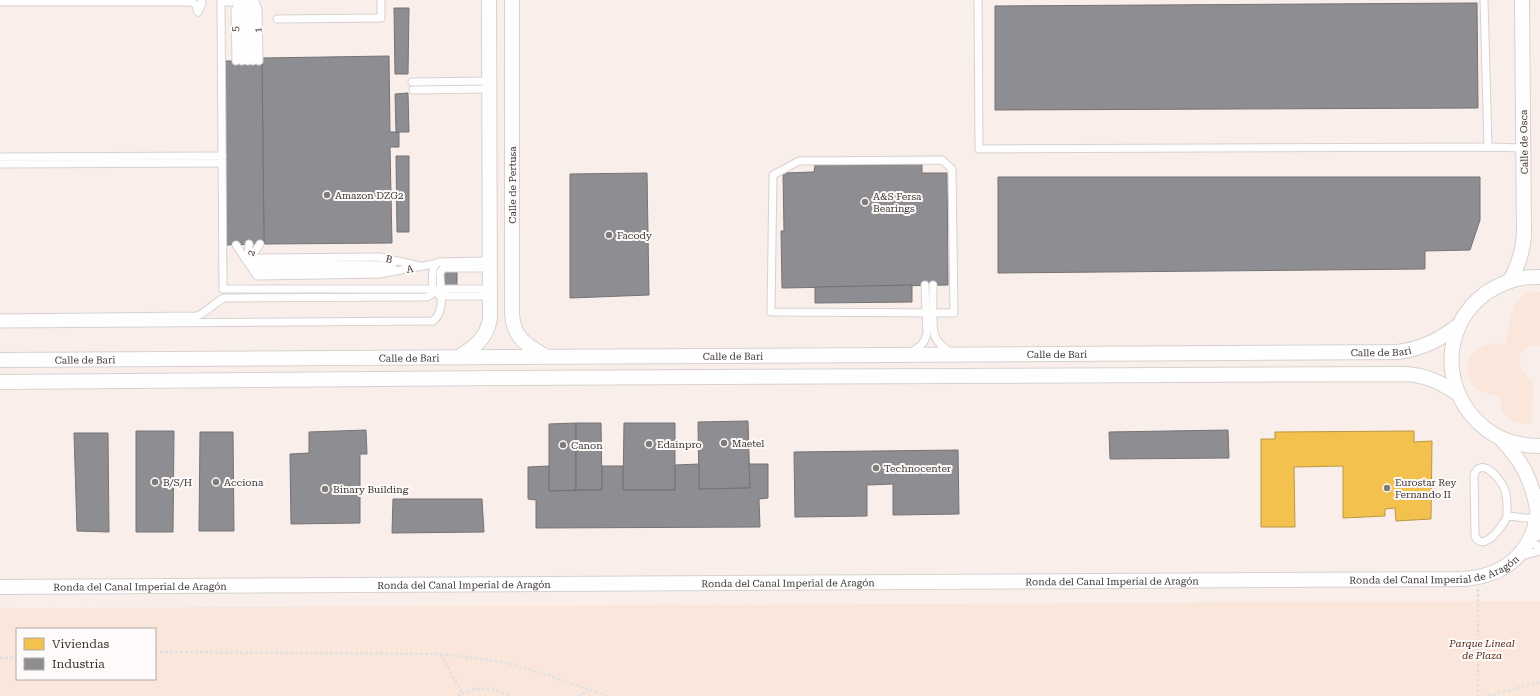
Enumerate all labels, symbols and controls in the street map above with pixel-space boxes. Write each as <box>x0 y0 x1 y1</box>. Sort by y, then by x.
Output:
street label: 5 <box>229 26 241 32</box>
street label: 1 <box>252 27 264 33</box>
street label: Calle de Osca <box>1518 109 1530 175</box>
street label: Calle de Pertusa <box>507 146 518 224</box>
marker: Amazon DZG2 <box>322 190 332 200</box>
place label: Amazon DZG2 <box>335 190 404 201</box>
place label: A&S Fersa Bearings <box>873 191 922 214</box>
marker: A&S Fersa Bearings <box>860 197 870 207</box>
marker: Facody <box>604 230 614 240</box>
place label: Facody <box>617 230 652 241</box>
street label: 2 <box>245 248 257 257</box>
street label: B <box>384 253 394 265</box>
street label: A <box>406 263 414 275</box>
street label: Calle de Bari <box>1351 344 1412 358</box>
street label: Calle de Bari <box>1027 348 1087 360</box>
street label: Calle de Bari <box>703 350 763 361</box>
street label: Calle de Bari <box>379 352 439 363</box>
street label: Calle de Bari <box>55 354 115 365</box>
marker: Maetel <box>719 438 729 448</box>
place label: Maetel <box>732 438 764 449</box>
marker: Edainpro <box>644 439 654 449</box>
place label: Edainpro <box>657 439 702 450</box>
marker: Canon <box>558 440 568 450</box>
place label: Canon <box>571 440 603 451</box>
marker: Technocenter <box>871 463 881 473</box>
place label: Technocenter <box>884 463 951 474</box>
marker: B/S/H <box>150 477 160 487</box>
place label: B/S/H <box>163 477 192 488</box>
marker: Acciona <box>211 477 221 487</box>
place label: Acciona <box>224 477 264 488</box>
place label: Eurostar Rey Fernando II <box>1395 477 1456 500</box>
marker: Eurostar Rey Fernando II <box>1382 483 1392 493</box>
marker: Binary Building <box>320 484 330 494</box>
place label: Binary Building <box>333 484 409 495</box>
street label: Ronda del Canal Imperial de Aragón <box>1349 552 1521 585</box>
street label: Ronda del Canal Imperial de Aragón <box>1025 575 1199 587</box>
street label: Ronda del Canal Imperial de Aragón <box>701 577 875 589</box>
street label: Ronda del Canal Imperial de Aragón <box>377 578 551 590</box>
street label: Ronda del Canal Imperial de Aragón <box>53 580 227 592</box>
legend <box>16 628 156 680</box>
text: Viviendas <box>52 637 110 651</box>
park label: Parque Lineal de Plaza <box>1448 638 1515 661</box>
text: Industria <box>52 657 105 671</box>

